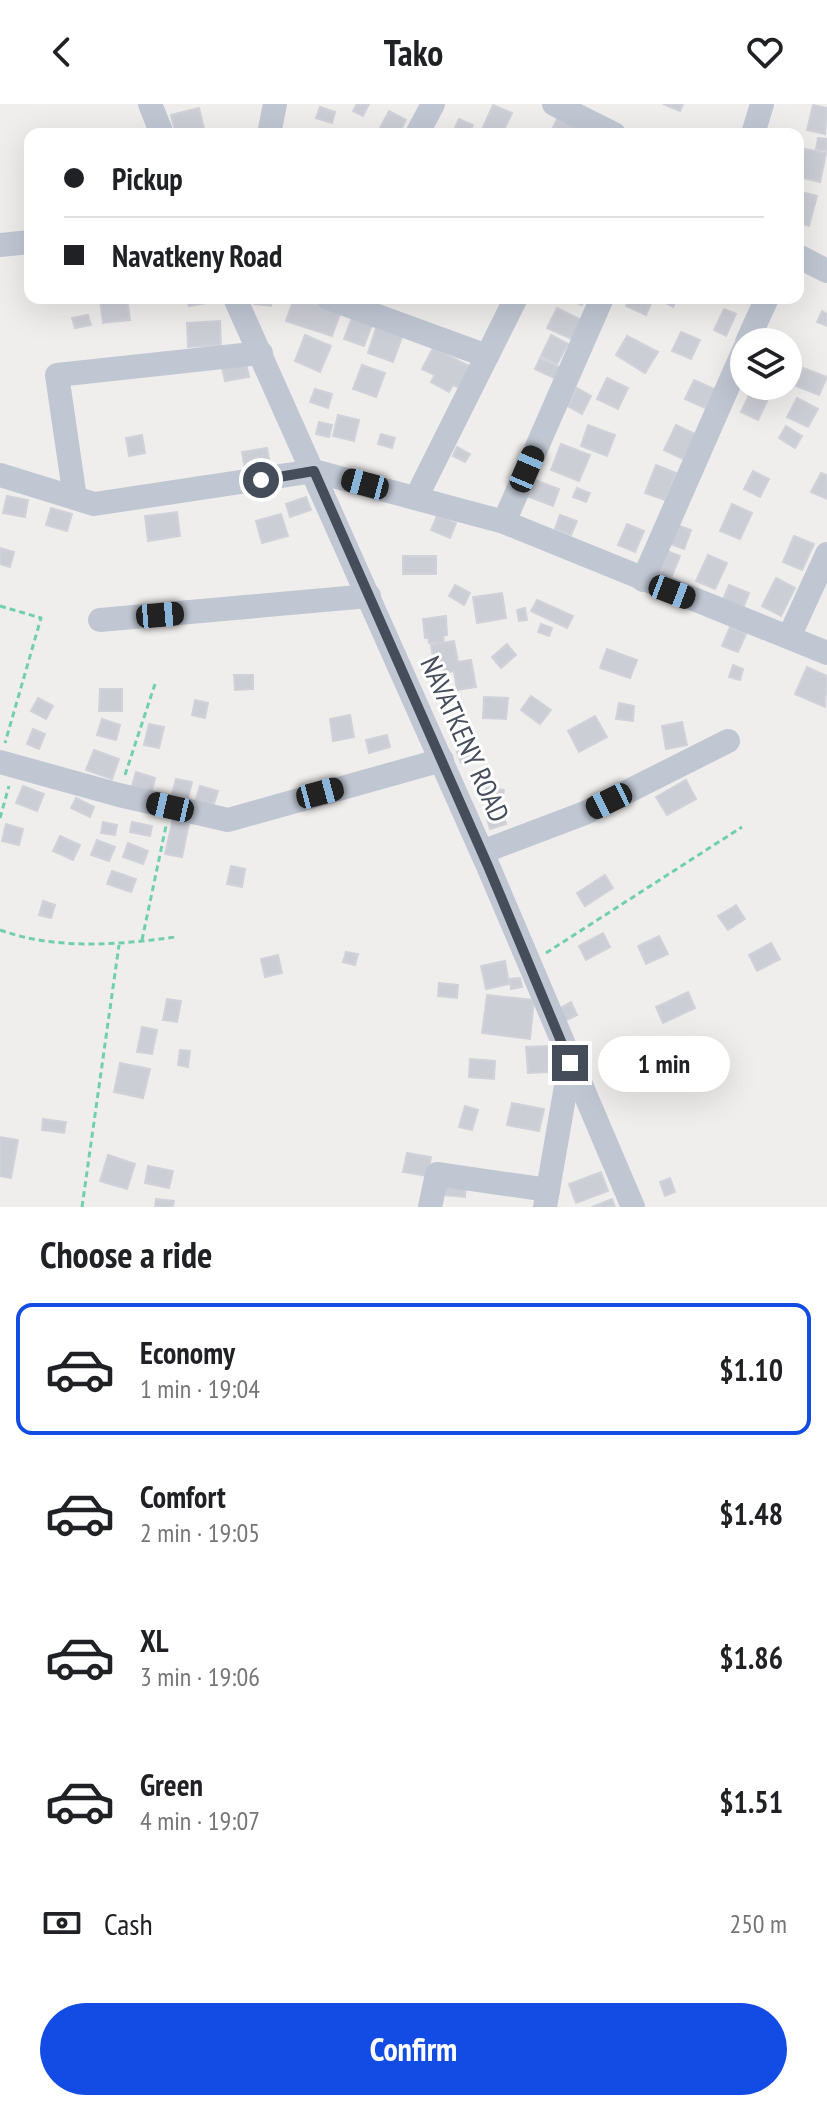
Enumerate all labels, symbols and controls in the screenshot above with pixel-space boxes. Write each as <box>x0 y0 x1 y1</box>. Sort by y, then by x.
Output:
text: Tako <box>384 29 443 76</box>
icon: back <box>40 30 84 74</box>
icon: heart <box>743 30 787 74</box>
text: Pickup <box>112 159 183 198</box>
text: Navatkeny Road <box>112 236 282 275</box>
map controls <box>730 328 802 400</box>
button: layers <box>730 328 802 400</box>
car <box>507 442 547 496</box>
route start <box>243 462 279 498</box>
car <box>339 466 391 502</box>
car <box>645 572 699 612</box>
car <box>135 601 185 629</box>
street label: NAVATKENY ROAD <box>412 650 518 827</box>
car <box>294 775 346 811</box>
car <box>582 780 636 822</box>
car <box>144 790 196 824</box>
callout: 1 min <box>598 1035 730 1091</box>
route end <box>552 1045 588 1081</box>
text: 1 min <box>638 1047 690 1080</box>
text: Choose a ride <box>40 1231 212 1278</box>
icon: car <box>44 1333 116 1405</box>
text: Economy <box>140 1333 235 1372</box>
text: $1.10 <box>719 1350 783 1389</box>
text: 1 min · 19:04 <box>140 1372 260 1405</box>
icon: car <box>44 1477 116 1549</box>
text: Comfort <box>140 1477 226 1516</box>
text: $1.48 <box>719 1494 783 1533</box>
text: 2 min · 19:05 <box>140 1516 260 1549</box>
icon: car <box>44 1621 116 1693</box>
text: XL <box>140 1621 169 1660</box>
text: $1.86 <box>719 1638 783 1677</box>
text: 3 min · 19:06 <box>140 1660 260 1693</box>
icon: car <box>44 1765 116 1837</box>
text: Green <box>140 1765 203 1804</box>
text: $1.51 <box>719 1782 783 1821</box>
text: 4 min · 19:07 <box>140 1804 260 1837</box>
icon: cash <box>40 1901 84 1945</box>
text: Cash <box>104 1904 153 1943</box>
text: 250 m <box>729 1907 787 1940</box>
button: Confirm <box>40 2003 787 2095</box>

